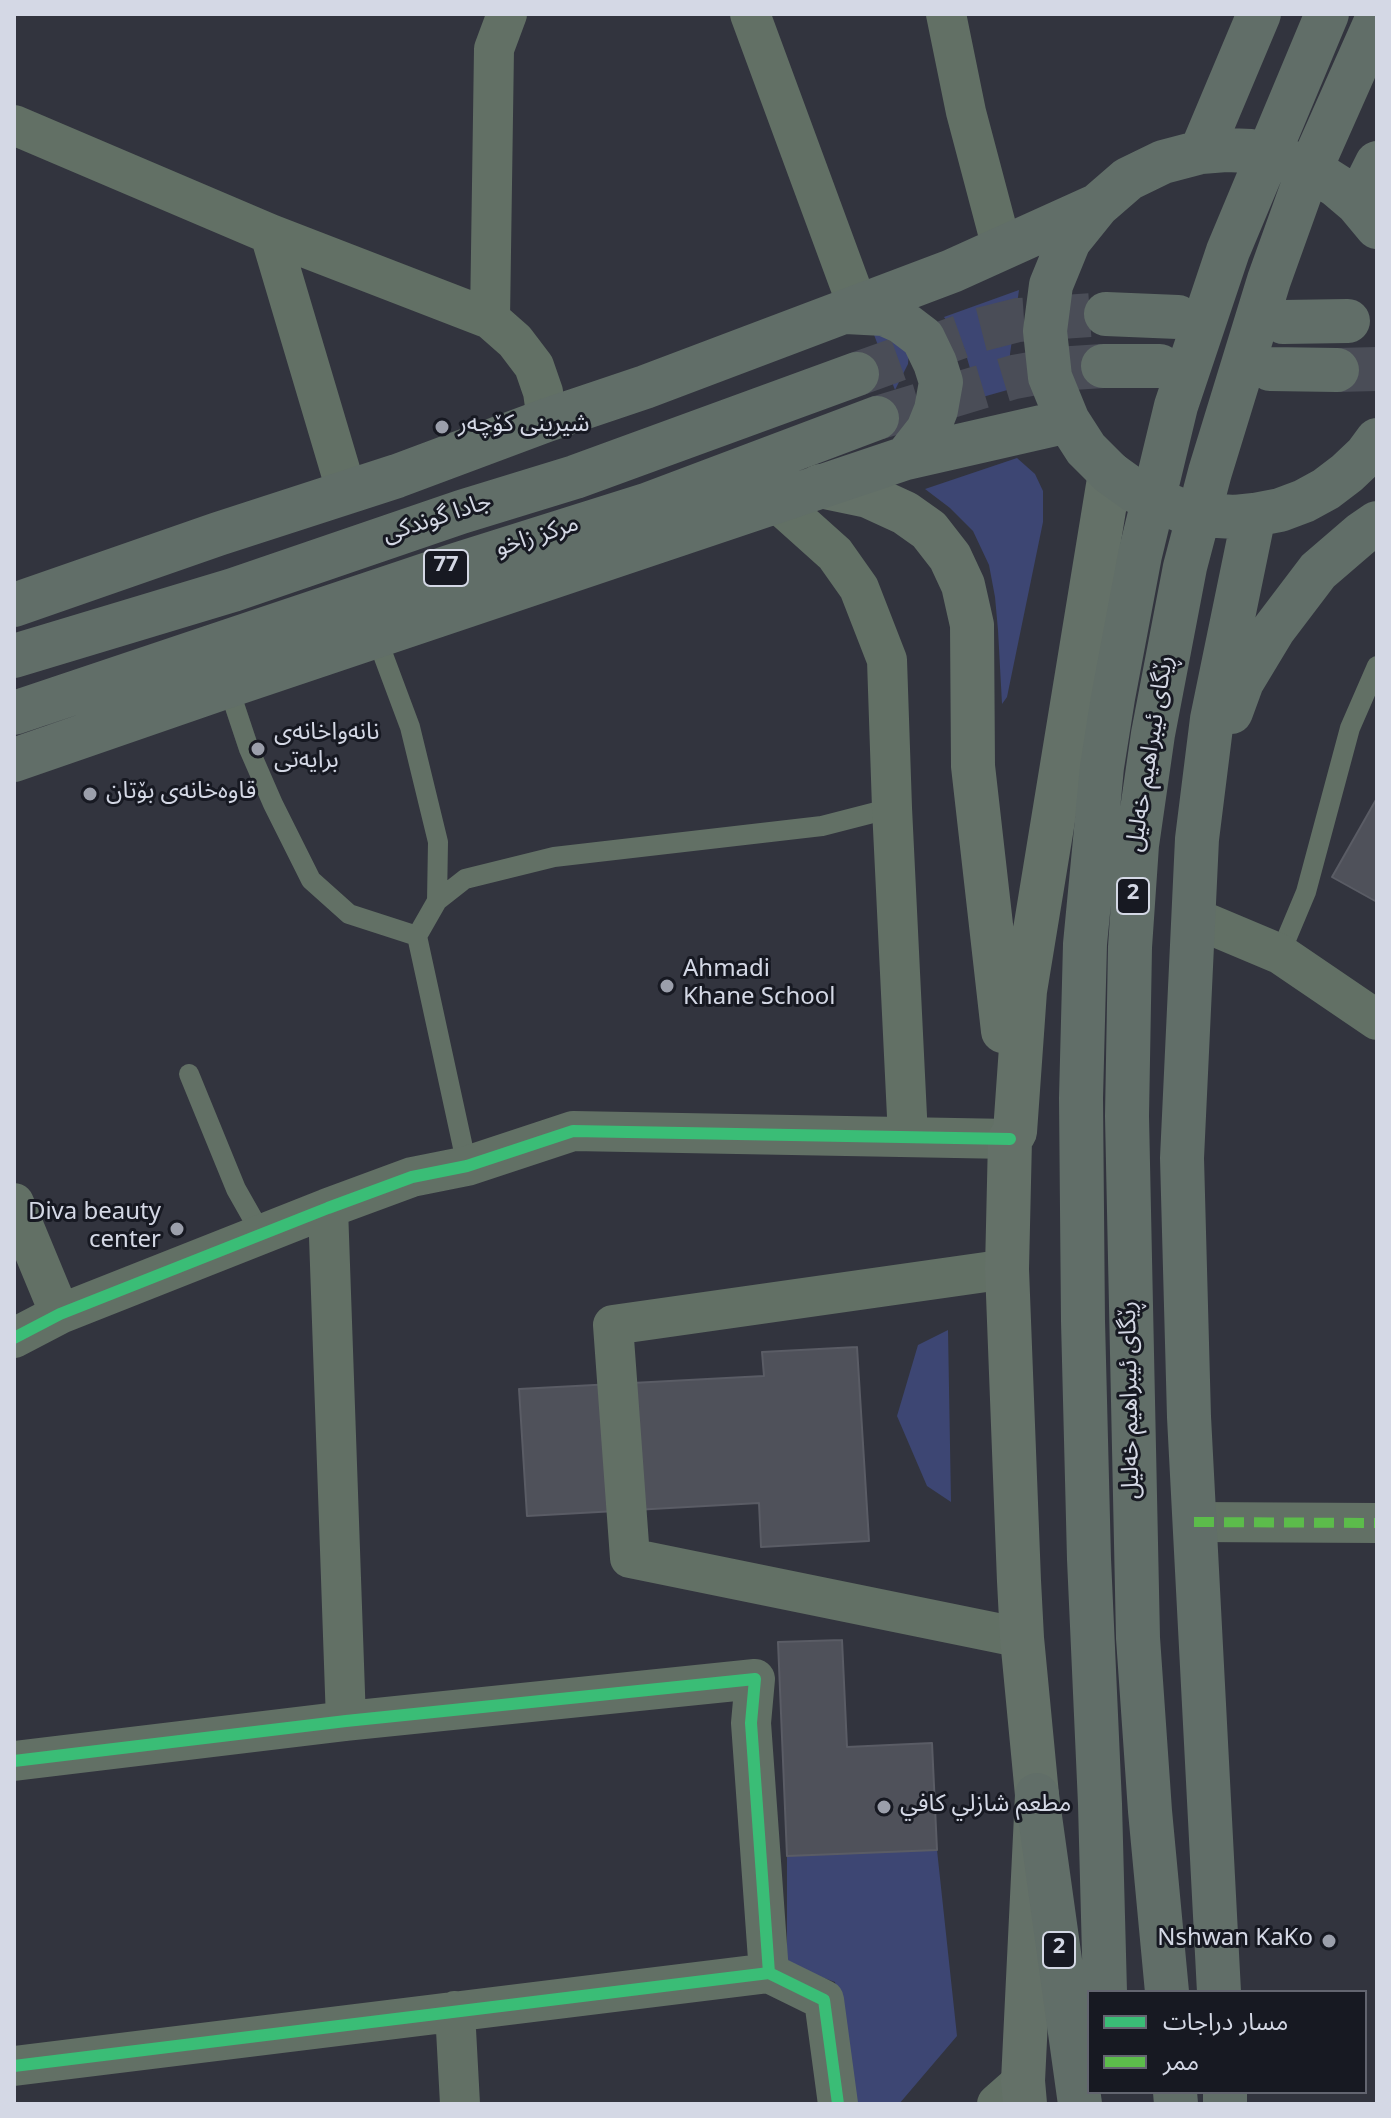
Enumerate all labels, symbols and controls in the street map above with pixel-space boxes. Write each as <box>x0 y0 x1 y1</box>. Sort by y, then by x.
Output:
place label: شیرینی کۆچەر <box>458 413 590 441</box>
marker: شیرینی کۆچەر <box>433 418 451 436</box>
street label: جادا گوندکی <box>380 490 496 552</box>
street label: مركز زاخو <box>493 512 583 566</box>
road number: 77 <box>424 550 468 586</box>
street label: ڕێگای ئیبراهیم خەلیل <box>1123 654 1183 854</box>
place label: نانەواخانەی برایەتی <box>274 721 379 777</box>
marker: نانەواخانەی برایەتی <box>249 740 267 758</box>
place label: قاوەخانەی بۆتان <box>106 780 256 808</box>
marker: قاوەخانەی بۆتان <box>81 785 99 803</box>
road number: 2 <box>1117 878 1149 914</box>
place label: Ahmadi Khane School <box>683 958 836 1014</box>
marker: Ahmadi Khane School <box>658 977 676 995</box>
place label: Diva beauty center <box>28 1201 161 1257</box>
marker: Diva beauty center <box>168 1220 186 1238</box>
street label: ڕێگای ئیبراهیم خەلیل <box>1117 1301 1149 1499</box>
place label: مطعم شازلي كافي <box>900 1793 1071 1821</box>
marker: مطعم شازلي كافي <box>875 1798 893 1816</box>
place label: Nshwan KaKo <box>1157 1927 1313 1955</box>
road number: 2 <box>1043 1932 1075 1968</box>
marker: Nshwan KaKo <box>1320 1932 1338 1950</box>
legend <box>1087 1990 1367 2094</box>
text: مسار دراجات <box>1163 1997 1288 2048</box>
text: ممر <box>1163 2037 1199 2088</box>

